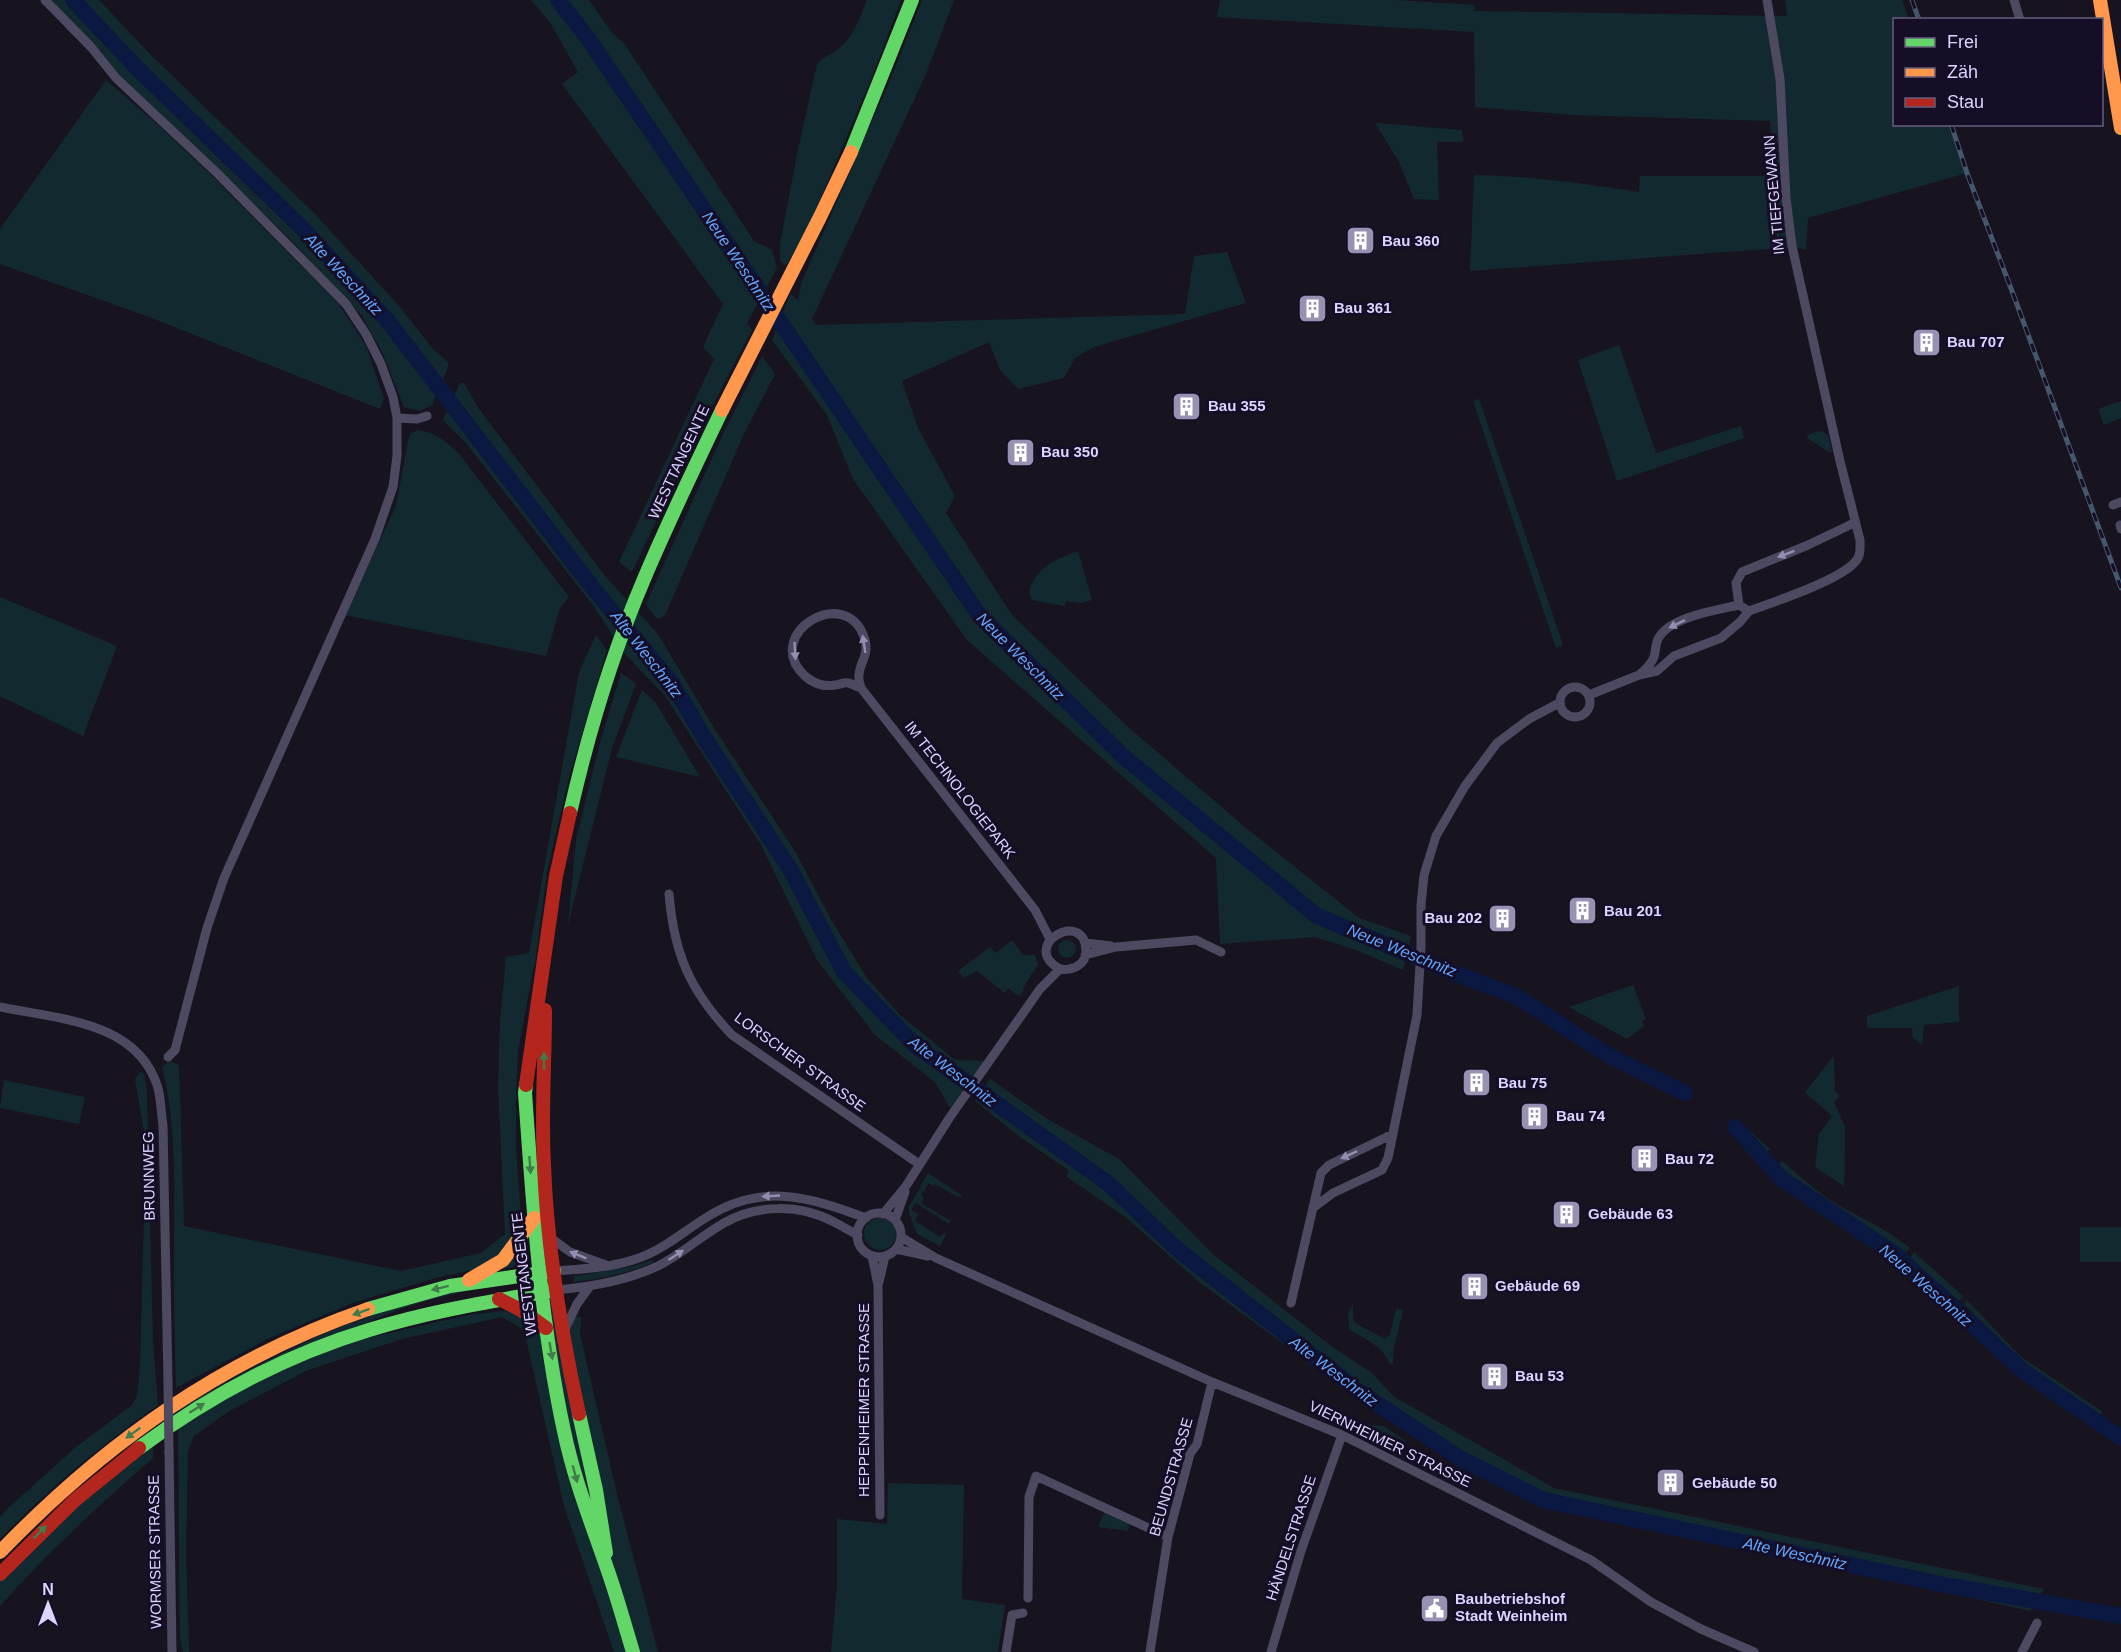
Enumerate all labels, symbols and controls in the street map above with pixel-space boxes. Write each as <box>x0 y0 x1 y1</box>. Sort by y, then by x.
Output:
legend <box>1893 18 2103 126</box>
text: Frei <box>1947 32 1978 52</box>
text: Zäh <box>1947 62 1978 82</box>
text: Stau <box>1947 92 1984 112</box>
street label: IM TIEFGEWANN <box>1760 135 1787 256</box>
water label: Neue Weschnitz <box>699 208 778 314</box>
building icon: Bau 360 <box>1345 225 1377 257</box>
water label: Alte Weschnitz <box>301 229 386 319</box>
place label: Bau 360 <box>1382 232 1440 249</box>
building icon: Bau 361 <box>1297 292 1329 324</box>
place label: Bau 361 <box>1334 299 1392 316</box>
building icon: Bau 707 <box>1910 326 1942 358</box>
place label: Bau 707 <box>1947 333 2005 350</box>
building icon: Bau 355 <box>1171 390 1203 422</box>
place label: Bau 355 <box>1208 397 1266 414</box>
street label: WESTTANGENTE <box>645 402 712 522</box>
building icon: Bau 350 <box>1004 436 1036 468</box>
place label: Bau 350 <box>1041 443 1099 460</box>
one-way arrow <box>1777 550 1795 559</box>
water label: Alte Weschnitz <box>607 607 686 701</box>
water label: Neue Weschnitz <box>974 609 1068 703</box>
one-way arrow <box>1668 619 1685 628</box>
one-way arrow <box>859 634 868 653</box>
one-way arrow <box>791 642 800 661</box>
street label: IM TECHNOLOGIEPARK <box>902 718 1019 862</box>
building icon: Bau 201 <box>1567 895 1599 927</box>
building icon: Bau 202 <box>1487 902 1519 934</box>
place label: Bau 201 <box>1604 902 1662 919</box>
place label: Bau 202 <box>1424 909 1482 926</box>
water label: Neue Weschnitz <box>1345 921 1459 980</box>
street label: LORSCHER STRASSE <box>732 1008 869 1115</box>
water label: Alte Weschnitz <box>905 1032 1000 1110</box>
one-way arrow <box>540 1051 549 1070</box>
building icon: Bau 75 <box>1461 1067 1493 1099</box>
place label: Bau 75 <box>1498 1074 1547 1091</box>
building icon: Bau 74 <box>1519 1100 1551 1132</box>
place label: Bau 74 <box>1556 1107 1606 1124</box>
street label: BRUNNWEG <box>139 1131 158 1221</box>
building icon: Bau 72 <box>1628 1143 1660 1175</box>
place label: Bau 72 <box>1665 1150 1714 1167</box>
one-way arrow <box>1341 1151 1358 1160</box>
one-way arrow <box>525 1156 534 1175</box>
one-way arrow <box>762 1192 781 1201</box>
building icon: Gebäude 63 <box>1551 1198 1583 1230</box>
place label: Gebäude 63 <box>1588 1205 1673 1222</box>
street label: WESTTANGENTE <box>508 1212 539 1337</box>
water label: Neue Weschnitz <box>1876 1241 1975 1330</box>
one-way arrow <box>568 1250 586 1260</box>
one-way arrow <box>668 1250 684 1261</box>
building icon: Gebäude 69 <box>1458 1270 1490 1302</box>
place label: Gebäude 69 <box>1495 1277 1580 1294</box>
one-way arrow <box>431 1284 449 1294</box>
street label: HEPPENHEIMER STRASSE <box>855 1303 872 1497</box>
one-way arrow <box>351 1308 369 1318</box>
water label: Alte Weschnitz <box>1286 1332 1381 1410</box>
one-way arrow <box>546 1342 555 1361</box>
building icon: Bau 53 <box>1478 1360 1510 1392</box>
place label: Bau 53 <box>1515 1367 1564 1384</box>
street label: VIERNHEIMER STRASSE <box>1306 1397 1474 1490</box>
one-way arrow <box>189 1403 205 1414</box>
street label: BEUNDSTRASSE <box>1145 1416 1196 1538</box>
one-way arrow <box>126 1426 141 1438</box>
one-way arrow <box>571 1465 580 1483</box>
building icon: Gebäude 50 <box>1655 1467 1687 1499</box>
street label: HÄNDELSTRASSE <box>1262 1473 1319 1603</box>
place label: Gebäude 50 <box>1692 1474 1777 1491</box>
street label: WORMSER STRASSE <box>145 1475 164 1629</box>
one-way arrow <box>32 1525 47 1539</box>
water label: Alte Weschnitz <box>1741 1534 1848 1573</box>
north arrow <box>18 1574 78 1634</box>
text: N <box>42 1581 54 1598</box>
place label: Baubetriebshof Stadt Weinheim <box>1455 1590 1567 1624</box>
public building icon: Baubetriebshof Stadt Weinheim <box>1418 1592 1450 1624</box>

